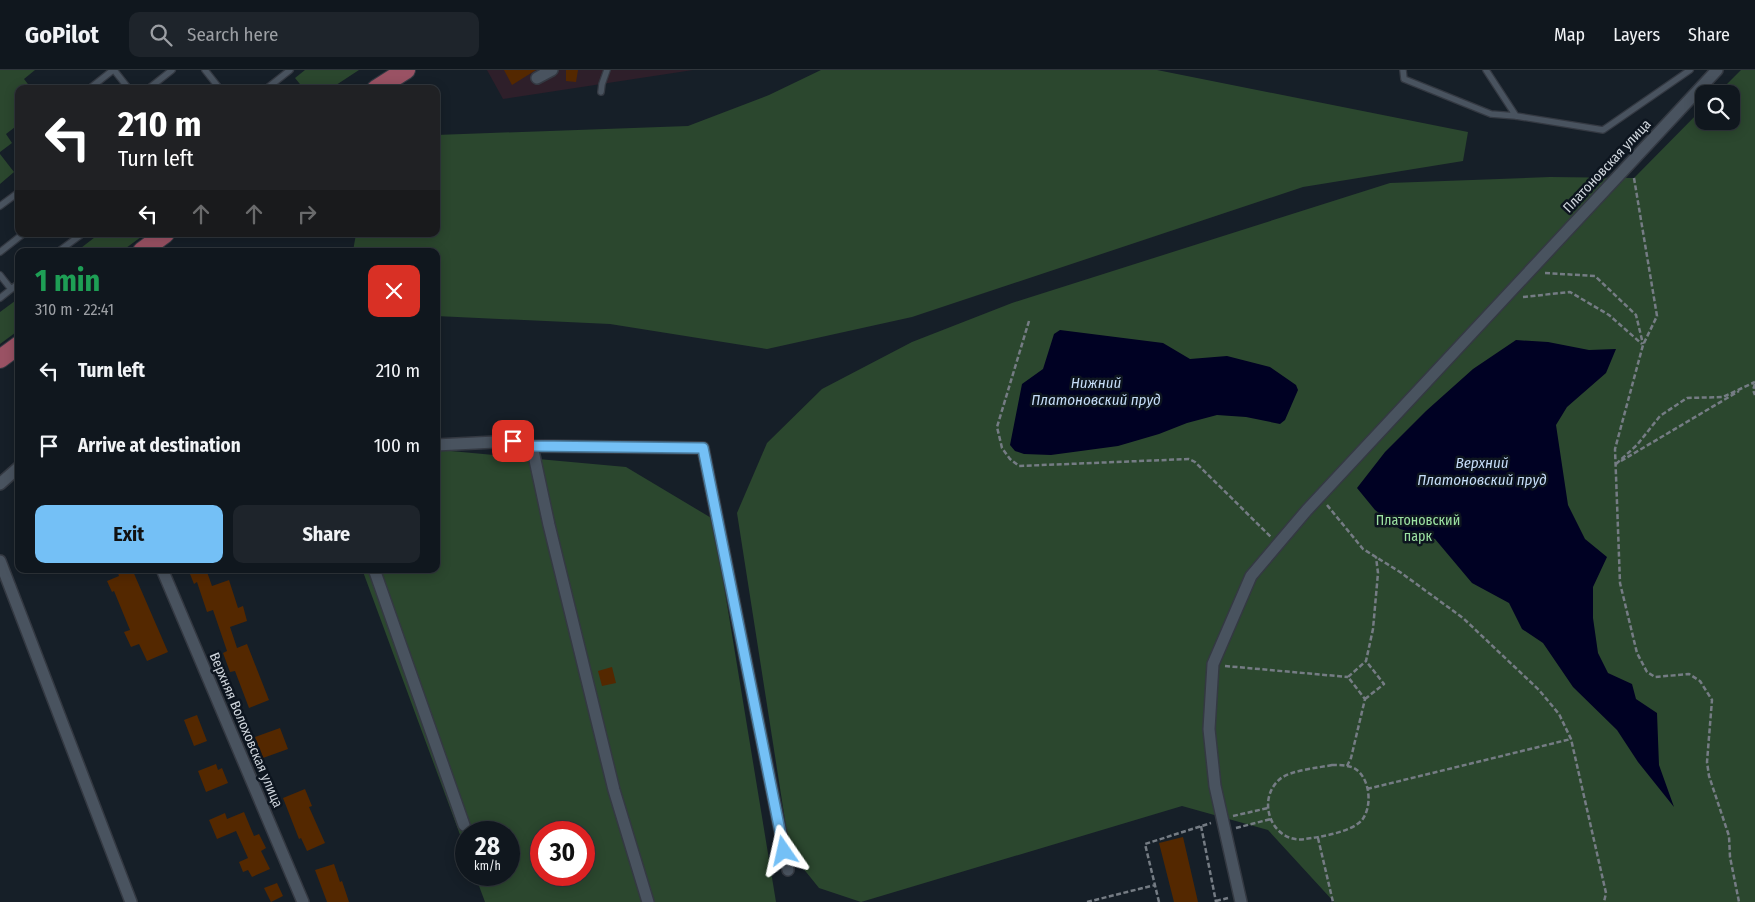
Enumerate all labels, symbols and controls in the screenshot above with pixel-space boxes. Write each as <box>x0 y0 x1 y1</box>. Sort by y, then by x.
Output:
search box <box>129 12 479 57</box>
text: GoPilot <box>25 21 99 49</box>
icon: search <box>147 21 175 49</box>
text: Search here <box>187 23 279 46</box>
text: Map <box>1554 24 1585 46</box>
text: Layers <box>1613 24 1660 46</box>
text: Share <box>1688 24 1730 46</box>
map controls <box>1695 85 1740 130</box>
button: search <box>1695 85 1740 130</box>
text: 210 m <box>118 103 202 145</box>
icon: left <box>35 105 100 170</box>
street label: Платоновская улица <box>1559 116 1655 216</box>
text: Turn left <box>118 145 194 172</box>
icon: left <box>134 200 162 228</box>
icon: ahead <box>187 200 215 228</box>
icon: ahead <box>240 200 268 228</box>
icon: right <box>293 200 321 228</box>
text: 1 min <box>35 263 100 299</box>
button: close <box>368 265 420 317</box>
text: 310 m · 22:41 <box>35 300 114 319</box>
icon: left <box>35 357 63 385</box>
text: Turn left <box>78 359 145 382</box>
text: 210 m <box>376 359 420 382</box>
water label: Нижний Платоновский пруд <box>1031 374 1161 409</box>
pin <box>492 420 534 462</box>
icon: arrive <box>499 427 527 455</box>
icon: arrive <box>35 432 63 460</box>
text: Arrive at destination <box>78 434 241 457</box>
text: 100 m <box>374 434 420 457</box>
water label: Верхний Платоновский пруд <box>1417 454 1547 489</box>
button: Exit <box>35 505 223 563</box>
button: Share <box>233 505 420 563</box>
park label: Платоновский парк <box>1376 512 1460 545</box>
street label: Верхняя Волоховская улица <box>206 650 286 810</box>
speed limit sign: 30 <box>530 821 595 886</box>
position arrow <box>757 824 809 876</box>
text: 28 <box>475 832 500 862</box>
text: km/h <box>474 859 501 873</box>

